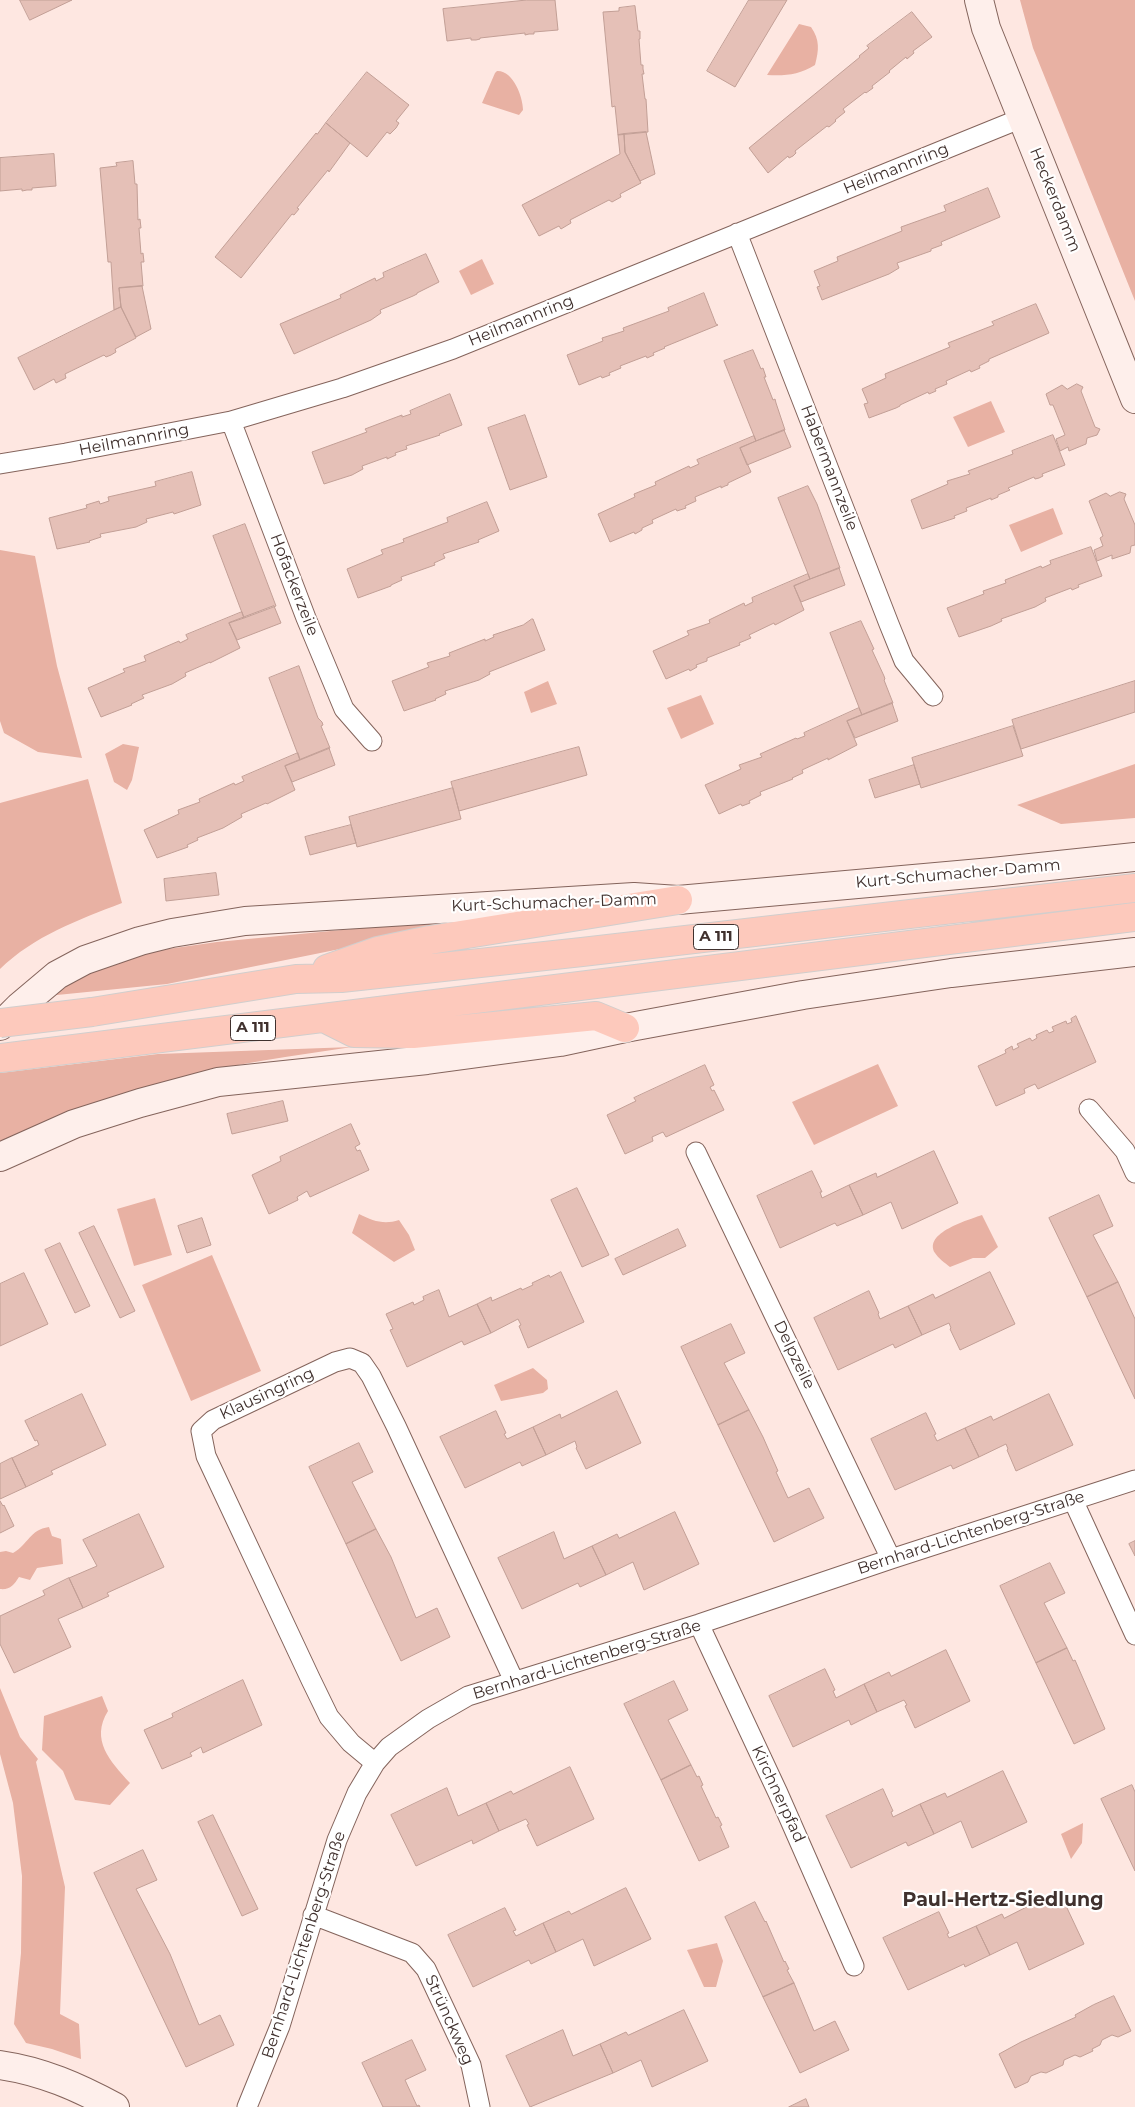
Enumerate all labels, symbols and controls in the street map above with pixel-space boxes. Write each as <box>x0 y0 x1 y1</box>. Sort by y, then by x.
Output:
street label: Heilmannring <box>841 139 951 199</box>
street label: Heckerdamm <box>1025 145 1085 255</box>
street label: Heilmannring <box>466 291 576 351</box>
street label: Habermannzeile <box>796 402 862 534</box>
street label: Heilmannring <box>77 420 191 460</box>
street label: Hofackerzeile <box>266 531 322 639</box>
street label: Kurt-Schumacher-Damm <box>855 855 1061 893</box>
street label: Kurt-Schumacher-Damm <box>451 890 657 916</box>
road number: A 111 <box>694 924 738 950</box>
road number: A 111 <box>230 1016 276 1040</box>
street label: Delpzeile <box>769 1318 819 1392</box>
street label: Klausingring <box>217 1364 317 1424</box>
street label: Bernhard-Lichtenberg-Straße <box>855 1487 1087 1579</box>
street label: Bernhard-Lichtenberg-Straße <box>471 1616 703 1704</box>
street label: Kirchnerpfad <box>747 1742 809 1846</box>
street label: Bernhard-Lichtenberg-Straße <box>258 1829 350 2061</box>
district label: Paul-Hertz-Siedlung <box>903 1889 1103 1911</box>
street label: Strünckweg <box>421 1972 477 2068</box>

